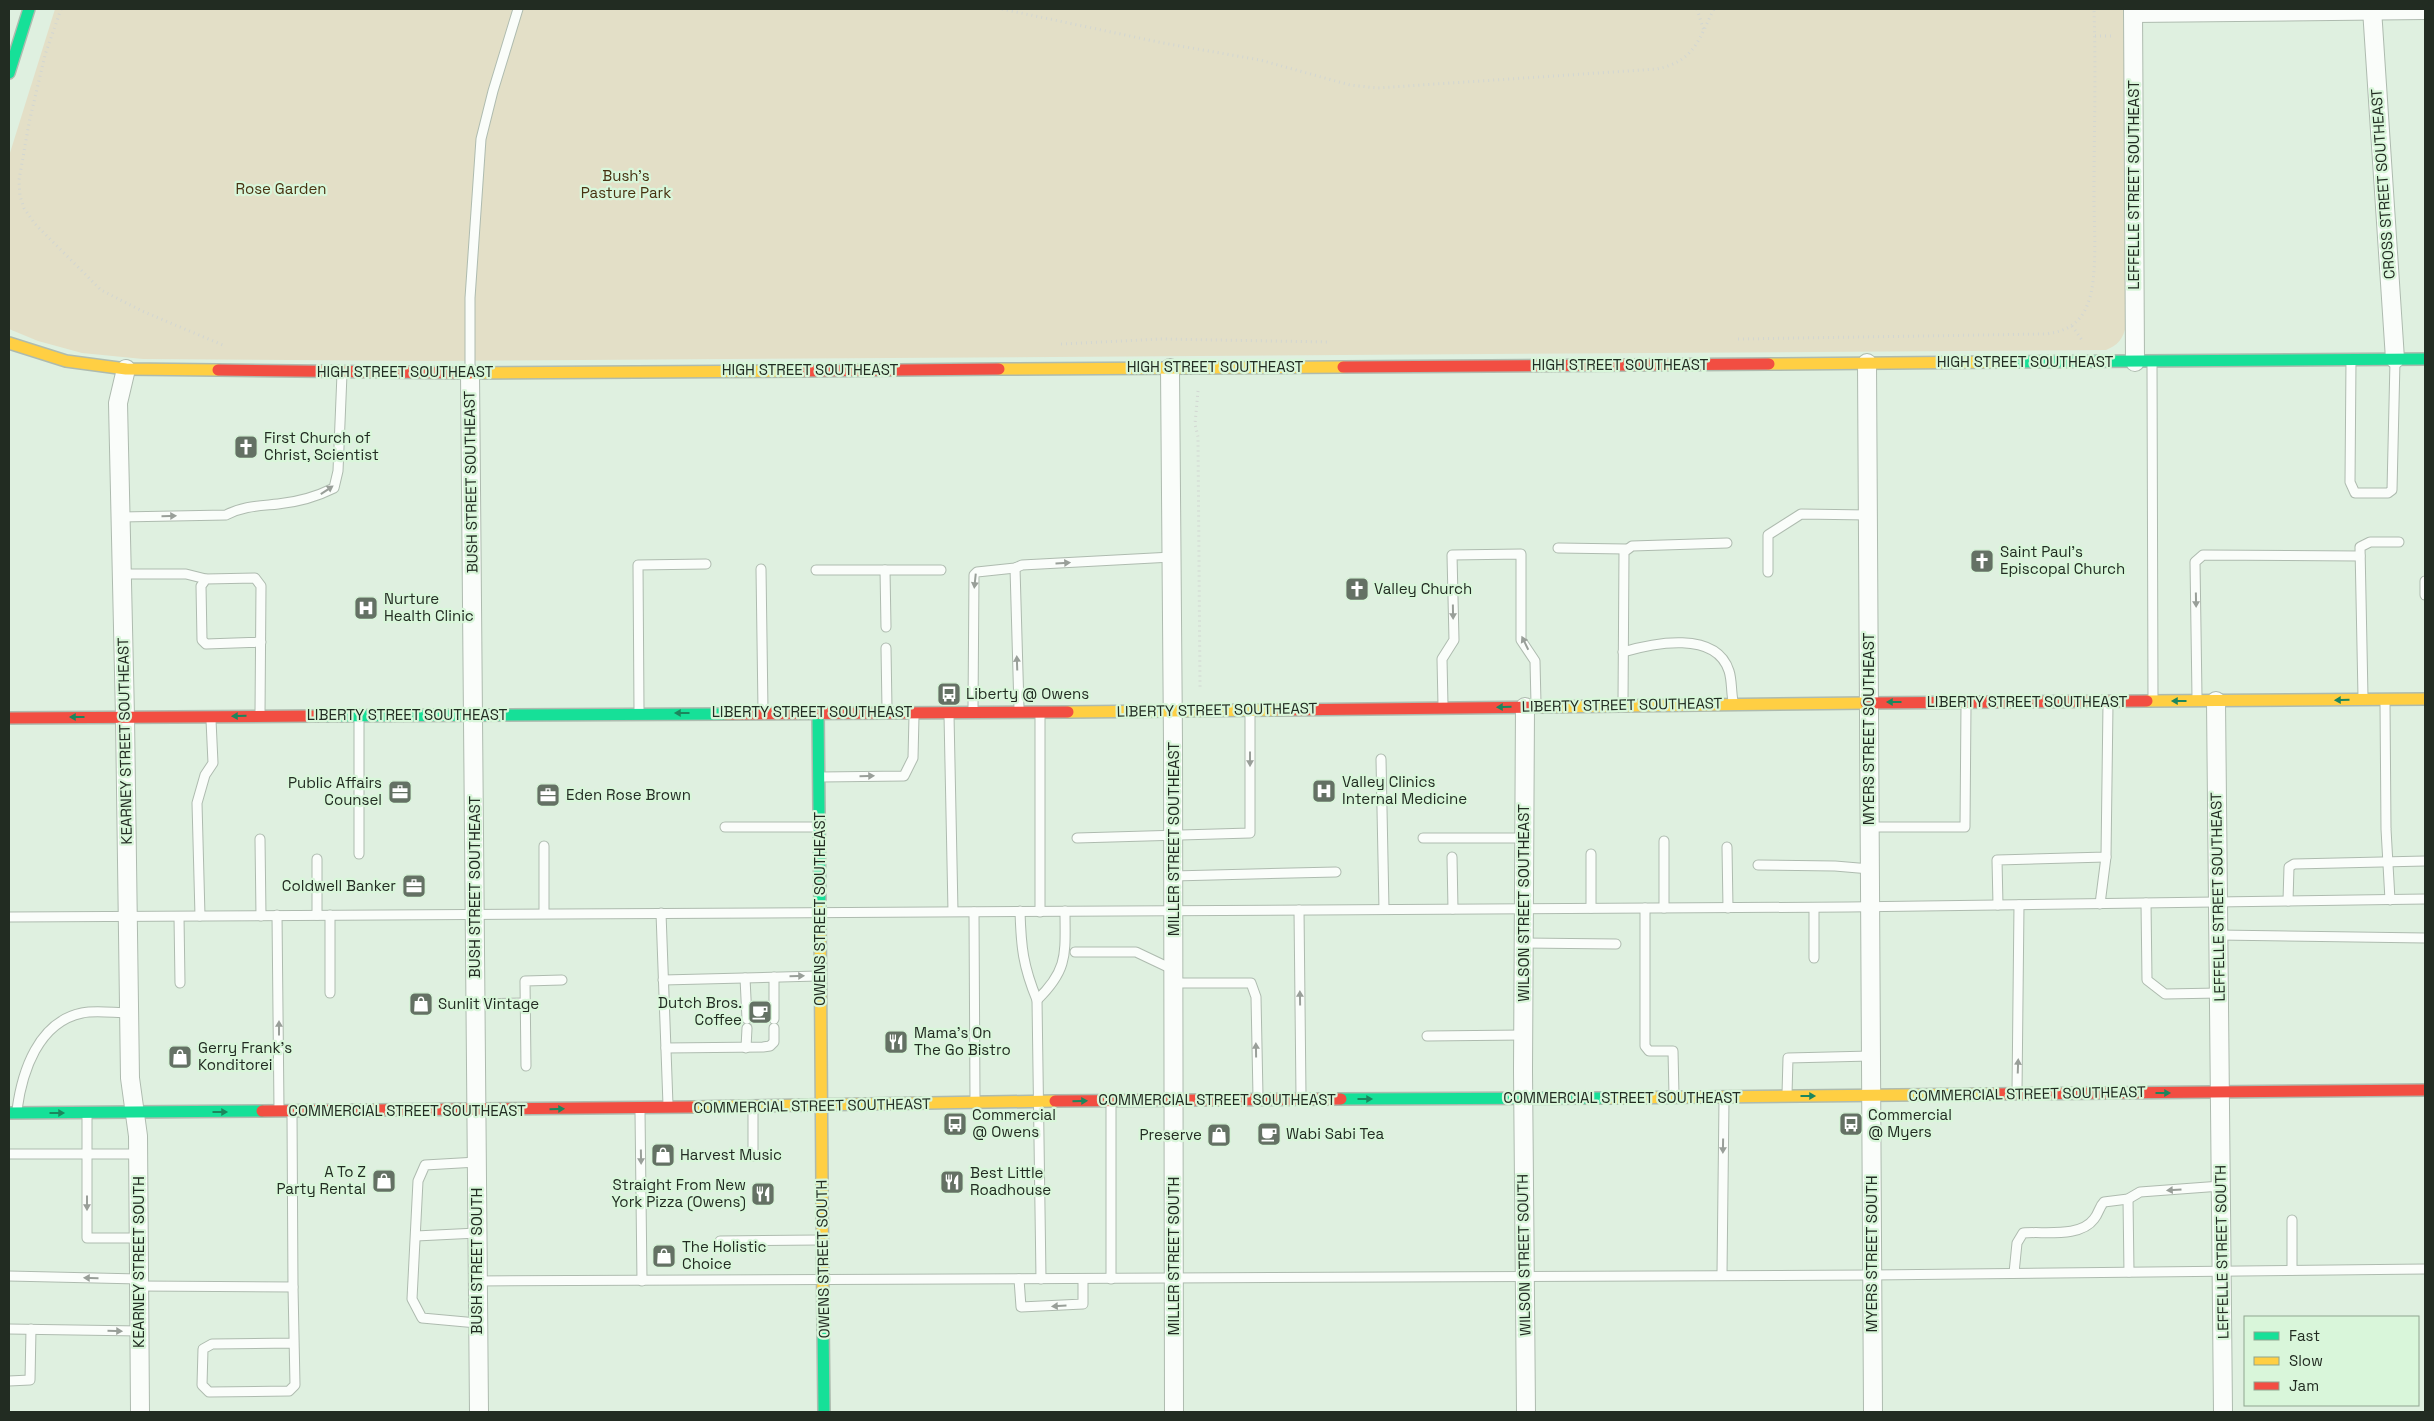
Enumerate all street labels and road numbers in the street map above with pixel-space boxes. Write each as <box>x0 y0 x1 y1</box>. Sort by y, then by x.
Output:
street label: LEFFELLE STREET SOUTHEAST <box>2124 80 2143 290</box>
street label: CROSS STREET SOUTHEAST <box>2366 88 2399 280</box>
street label: HIGH STREET SOUTHEAST <box>1937 352 2113 371</box>
street label: HIGH STREET SOUTHEAST <box>1532 355 1708 374</box>
street label: HIGH STREET SOUTHEAST <box>1127 357 1303 376</box>
street label: HIGH STREET SOUTHEAST <box>722 360 898 379</box>
street label: HIGH STREET SOUTHEAST <box>317 362 493 381</box>
street label: BUSH STREET SOUTHEAST <box>459 391 482 573</box>
street label: MYERS STREET SOUTHEAST <box>1859 633 1878 825</box>
street label: KEARNEY STREET SOUTHEAST <box>113 637 136 845</box>
street label: LIBERTY STREET SOUTHEAST <box>1927 692 2127 711</box>
street label: LIBERTY STREET SOUTHEAST <box>1522 693 1723 716</box>
street label: LIBERTY STREET SOUTHEAST <box>1117 698 1318 721</box>
street label: LIBERTY STREET SOUTHEAST <box>712 702 912 721</box>
street label: LIBERTY STREET SOUTHEAST <box>307 705 507 724</box>
street label: MILLER STREET SOUTHEAST <box>1164 742 1183 936</box>
street label: LEFFELLE STREET SOUTHEAST <box>2206 792 2229 1002</box>
street label: BUSH STREET SOUTHEAST <box>465 796 484 978</box>
street label: WILSON STREET SOUTHEAST <box>1514 804 1533 1002</box>
street label: OWENS STREET SOUTHEAST <box>810 812 829 1006</box>
street label: COMMERCIAL STREET SOUTHEAST <box>1908 1082 2146 1105</box>
street label: COMMERCIAL STREET SOUTHEAST <box>1503 1088 1741 1107</box>
street label: COMMERCIAL STREET SOUTHEAST <box>1098 1090 1336 1109</box>
street label: COMMERCIAL STREET SOUTHEAST <box>693 1094 931 1117</box>
street label: COMMERCIAL STREET SOUTHEAST <box>288 1101 526 1120</box>
street label: LEFFELLE STREET SOUTH <box>2210 1165 2233 1339</box>
street label: WILSON STREET SOUTH <box>1513 1174 1534 1336</box>
street label: MYERS STREET SOUTH <box>1862 1175 1881 1333</box>
street label: KEARNEY STREET SOUTH <box>129 1176 148 1348</box>
street label: MILLER STREET SOUTH <box>1164 1177 1183 1335</box>
street label: OWENS STREET SOUTH <box>812 1180 833 1338</box>
street label: BUSH STREET SOUTH <box>467 1188 486 1334</box>

